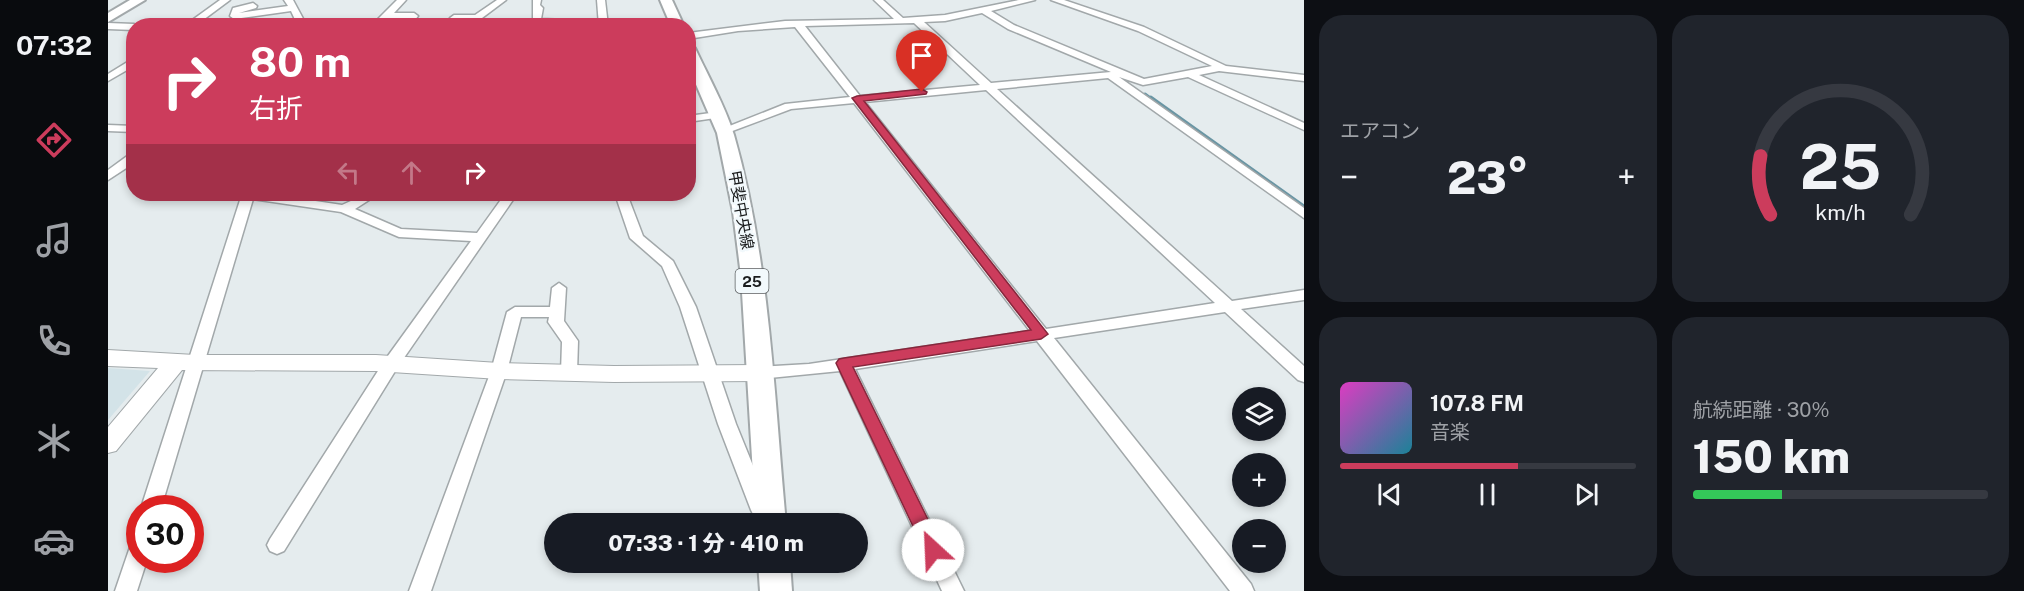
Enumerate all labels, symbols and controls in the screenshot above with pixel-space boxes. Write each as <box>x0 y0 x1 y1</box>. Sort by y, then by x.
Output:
text: 07:32 <box>16 29 92 61</box>
pin <box>896 30 947 92</box>
text: 80 m <box>249 37 351 86</box>
icon: arrive <box>905 39 938 72</box>
icon: right <box>150 42 228 120</box>
text: 右折 <box>249 92 303 124</box>
icon: directions <box>33 119 75 161</box>
text: エアコン <box>1340 119 1420 143</box>
text: 25 <box>1799 130 1881 203</box>
text: 23° <box>1447 151 1529 204</box>
icon: left <box>332 156 365 189</box>
icon: ahead <box>395 156 428 189</box>
icon: right <box>458 156 491 189</box>
text: − <box>1340 158 1358 196</box>
text: + <box>1617 158 1635 196</box>
street label: 甲斐中央線 <box>725 169 757 251</box>
text: km/h <box>1815 201 1865 226</box>
icon: music <box>33 219 75 261</box>
road number: 25 <box>736 269 768 293</box>
icon: phone <box>33 320 75 362</box>
map controls <box>1232 387 1286 573</box>
button: layers <box>1232 387 1286 441</box>
text: 107.8 FM <box>1430 390 1524 416</box>
text: 航続距離 · 30% <box>1693 398 1829 422</box>
icon: climate <box>33 420 75 462</box>
text: 音楽 <box>1430 420 1470 444</box>
text: 150 km <box>1693 430 1850 483</box>
button: + <box>1232 453 1286 507</box>
icon: previous <box>1373 478 1406 511</box>
icon: pause <box>1471 478 1504 511</box>
icon: next <box>1570 478 1603 511</box>
speed limit sign: 30 <box>126 495 204 573</box>
position arrow <box>901 518 965 582</box>
button: − <box>1232 519 1286 573</box>
icon: car <box>33 520 75 562</box>
text: 07:33 · 1 分 · 410 m <box>608 530 804 556</box>

